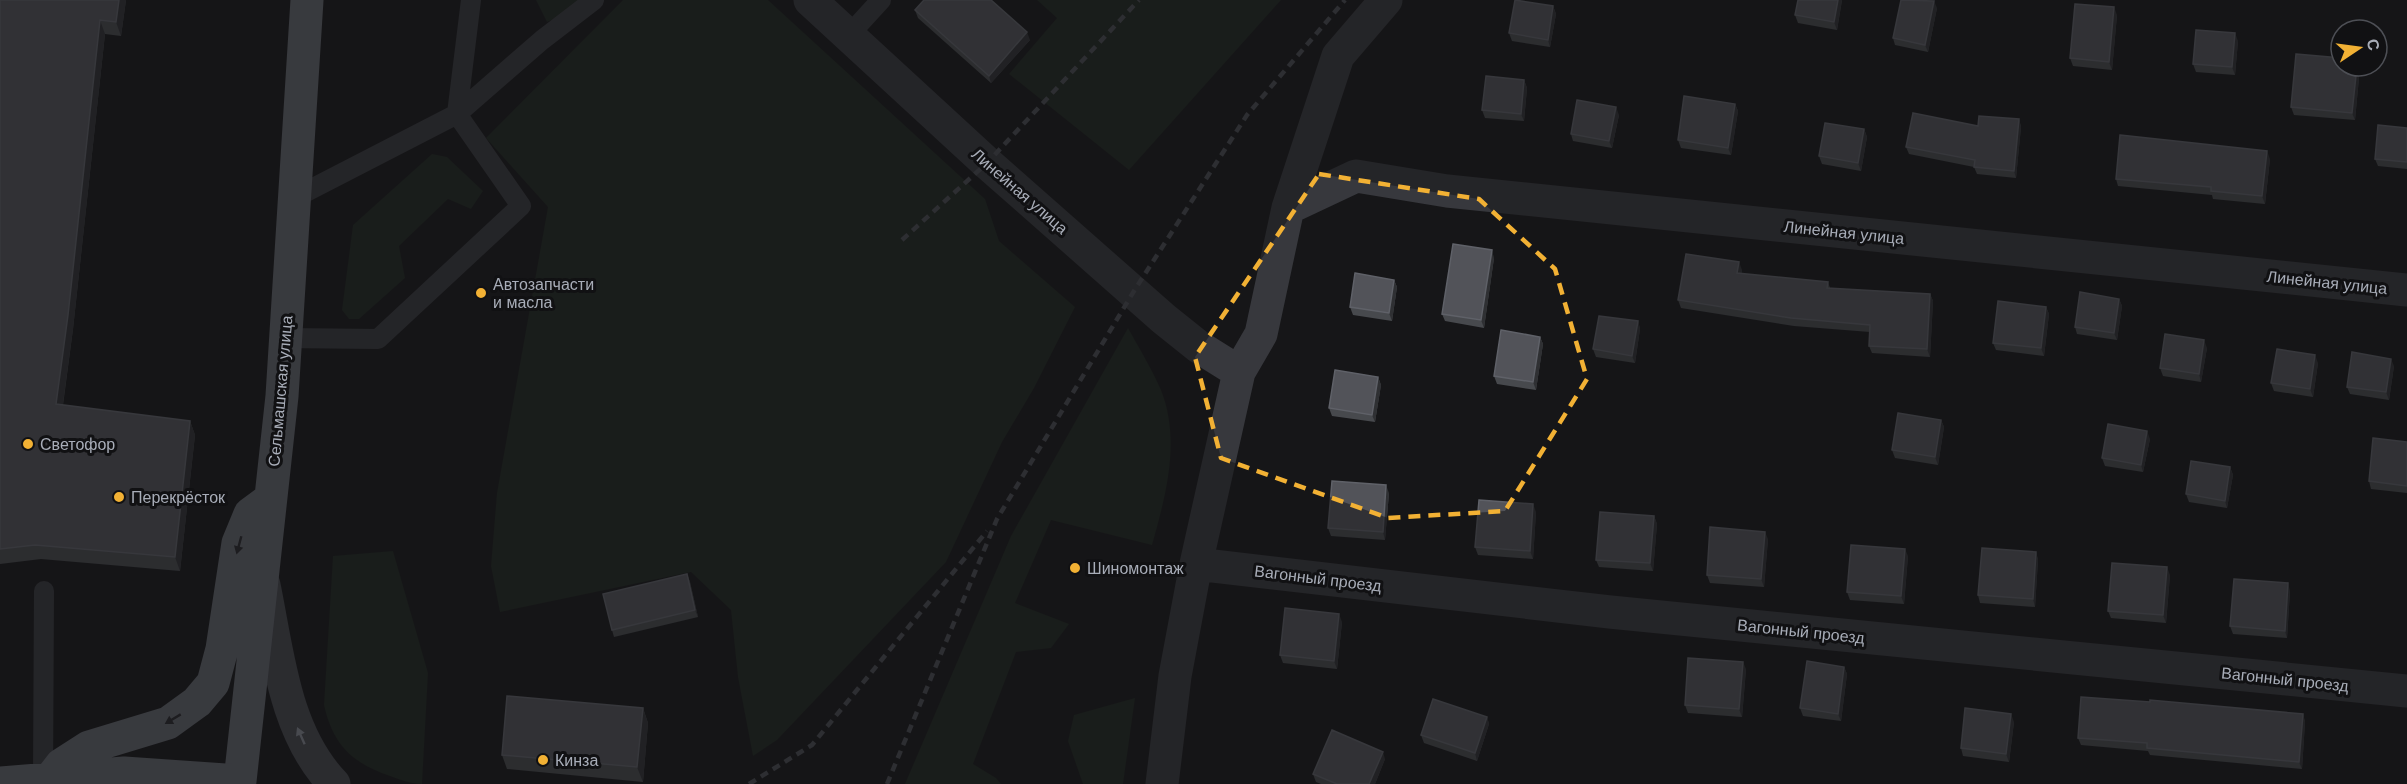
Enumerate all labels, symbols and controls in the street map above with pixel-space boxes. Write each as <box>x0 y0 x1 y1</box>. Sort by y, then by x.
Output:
north arrow <box>2329 18 2389 78</box>
text: С <box>2364 37 2383 53</box>
street label: Линейная улица <box>968 145 1071 238</box>
street label: Линейная улица <box>1783 218 1905 247</box>
street label: Линейная улица <box>2266 268 2388 297</box>
place label: Автозапчасти и масла <box>493 276 594 311</box>
marker: Автозапчасти и масла <box>474 286 488 300</box>
street label: Сельмашская улица <box>265 315 296 467</box>
place label: Светофор <box>40 436 115 453</box>
marker: Светофор <box>21 437 35 451</box>
place label: Перекрёсток <box>131 489 226 506</box>
marker: Перекрёсток <box>112 490 126 504</box>
one-way arrow <box>233 536 243 554</box>
place label: Шиномонтаж <box>1087 560 1184 577</box>
marker: Шиномонтаж <box>1068 561 1082 575</box>
street label: Вагонный проезд <box>1253 562 1383 595</box>
street label: Вагонный проезд <box>1736 616 1866 647</box>
street label: Вагонный проезд <box>2220 664 2350 695</box>
one-way arrow <box>165 713 181 724</box>
one-way arrow <box>296 727 306 745</box>
place label: Кинза <box>555 752 598 769</box>
marker: Кинза <box>536 753 550 767</box>

